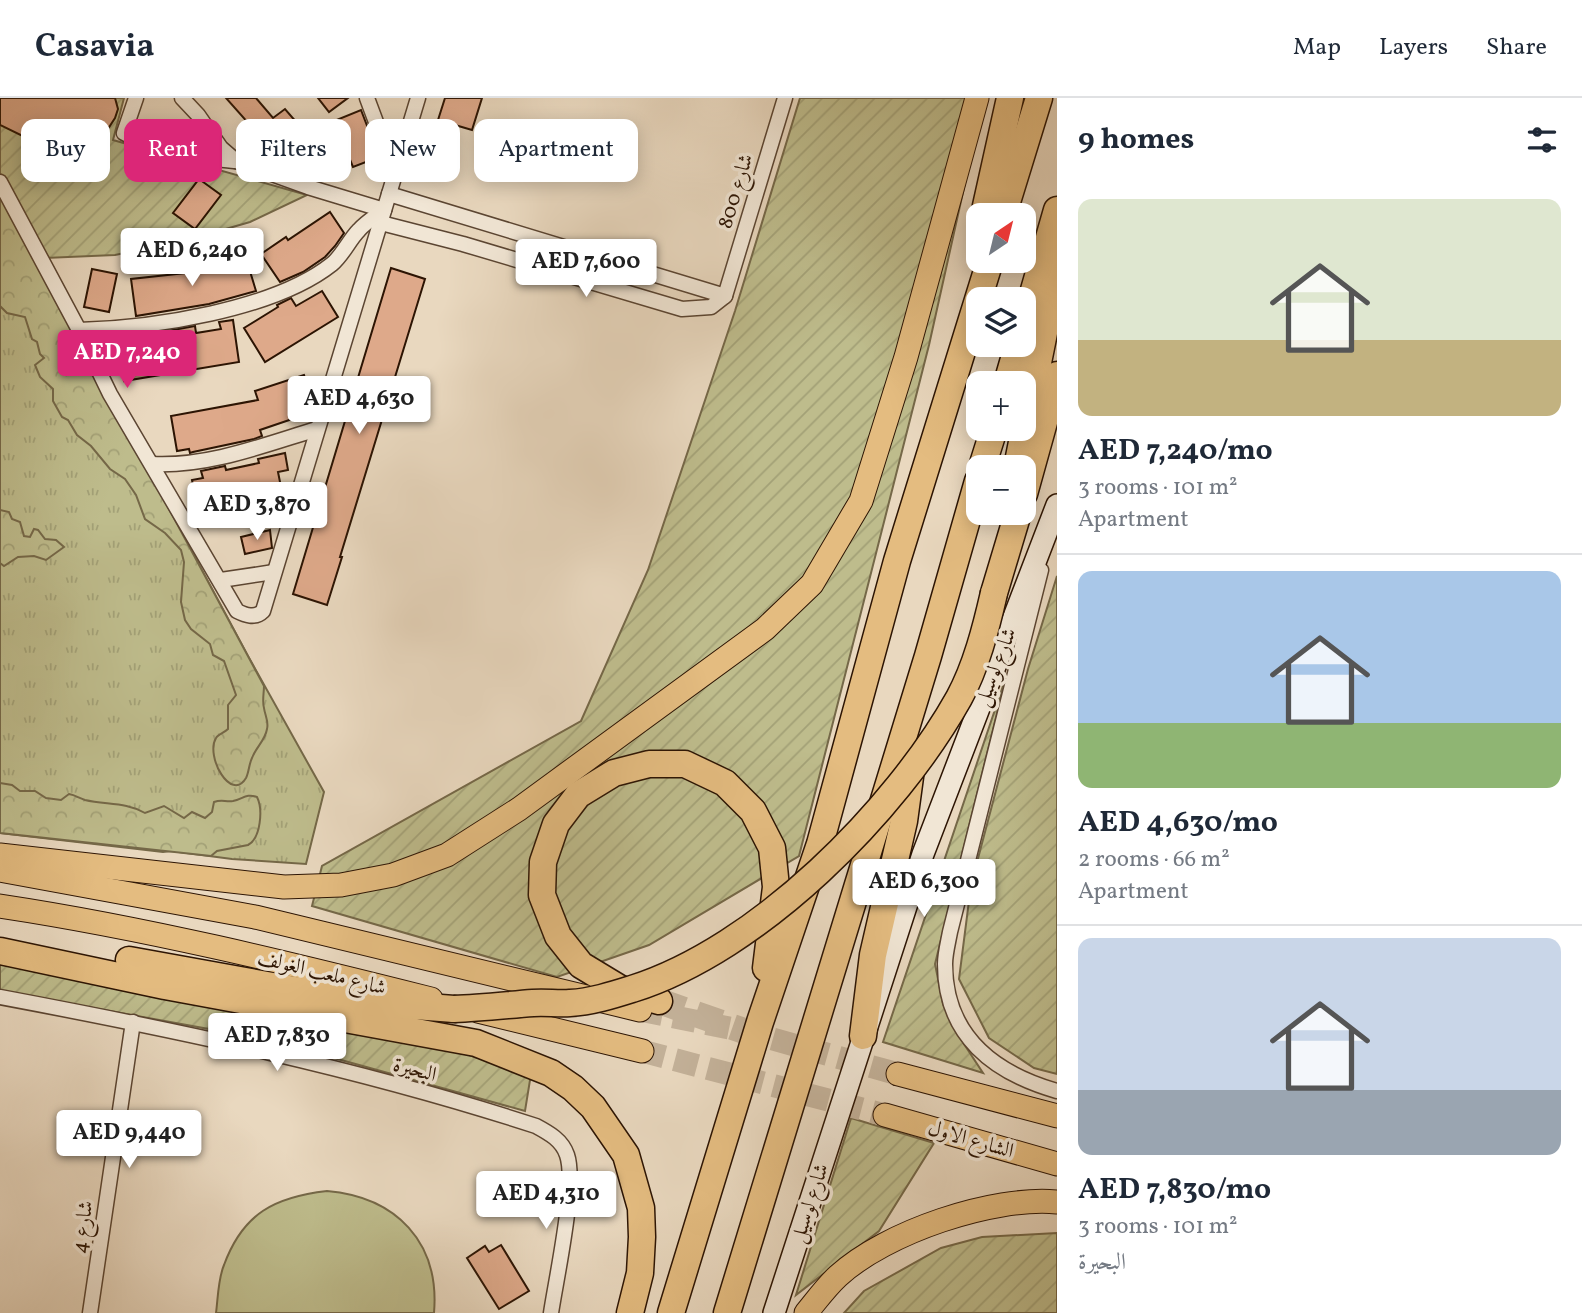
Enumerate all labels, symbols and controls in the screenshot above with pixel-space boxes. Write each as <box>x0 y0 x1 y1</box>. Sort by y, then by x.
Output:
text: Casavia <box>35 25 155 71</box>
text: Map <box>1293 31 1341 65</box>
text: Layers <box>1379 31 1448 65</box>
text: Share <box>1486 31 1547 65</box>
chip: Buy <box>21 119 110 182</box>
chip: Rent <box>124 119 222 182</box>
chip: Filters <box>236 119 351 182</box>
chip: New <box>365 119 460 182</box>
chip: Apartment <box>474 119 638 182</box>
text: 9 homes <box>1078 119 1194 161</box>
icon: filters <box>1523 121 1561 159</box>
street label: شارع 800 <box>711 150 763 233</box>
north arrow <box>966 203 1036 273</box>
map controls <box>966 203 1036 525</box>
pin: AED 6,240 <box>112 228 272 288</box>
text: AED 6,240 <box>137 235 247 267</box>
pin: AED 7,600 <box>506 240 666 299</box>
icon: home <box>1257 245 1383 371</box>
text: AED 7,600 <box>532 246 640 278</box>
button: layers <box>966 287 1036 357</box>
pin: AED 7,240 <box>47 330 207 390</box>
text: AED 7,240 <box>74 337 180 369</box>
button: + <box>966 371 1036 441</box>
pin: AED 4,630 <box>279 376 439 436</box>
text: AED 4,630 <box>304 383 414 415</box>
text: AED 7,240/mo <box>1078 430 1273 472</box>
button: − <box>966 455 1036 525</box>
text: 3 rooms · 101 m² <box>1078 472 1238 504</box>
pin: AED 3,870 <box>177 482 337 542</box>
text: AED 3,870 <box>203 489 311 521</box>
text: Apartment <box>1078 504 1189 536</box>
icon: home <box>1257 617 1383 743</box>
street label: شارع لوسيل <box>968 624 1027 712</box>
text: AED 4,630/mo <box>1078 802 1278 844</box>
text: 2 rooms · 66 m² <box>1078 844 1230 876</box>
pin: AED 6,300 <box>844 860 1004 919</box>
text: AED 6,300 <box>868 866 980 898</box>
text: Apartment <box>1078 876 1189 908</box>
street label: شارع ملعب الغولف <box>254 943 389 1005</box>
icon: home <box>1257 983 1383 1109</box>
pin: AED 7,830 <box>197 1014 357 1073</box>
text: AED 7,830 <box>224 1020 330 1052</box>
street label: البحيرة <box>390 1051 440 1090</box>
pin: AED 9,440 <box>49 1110 209 1170</box>
street label: الشارع الاول <box>924 1114 1017 1168</box>
text: AED 9,440 <box>72 1117 186 1149</box>
street label: شارع لوسيل <box>784 1160 839 1248</box>
text: AED 7,830/mo <box>1078 1169 1271 1211</box>
pin: AED 4,310 <box>466 1172 626 1231</box>
text: AED 4,310 <box>492 1178 600 1210</box>
street label: شارع 4 <box>65 1199 104 1256</box>
text: 3 rooms · 101 m² <box>1078 1211 1238 1243</box>
text: البحيرة <box>1078 1247 1126 1279</box>

